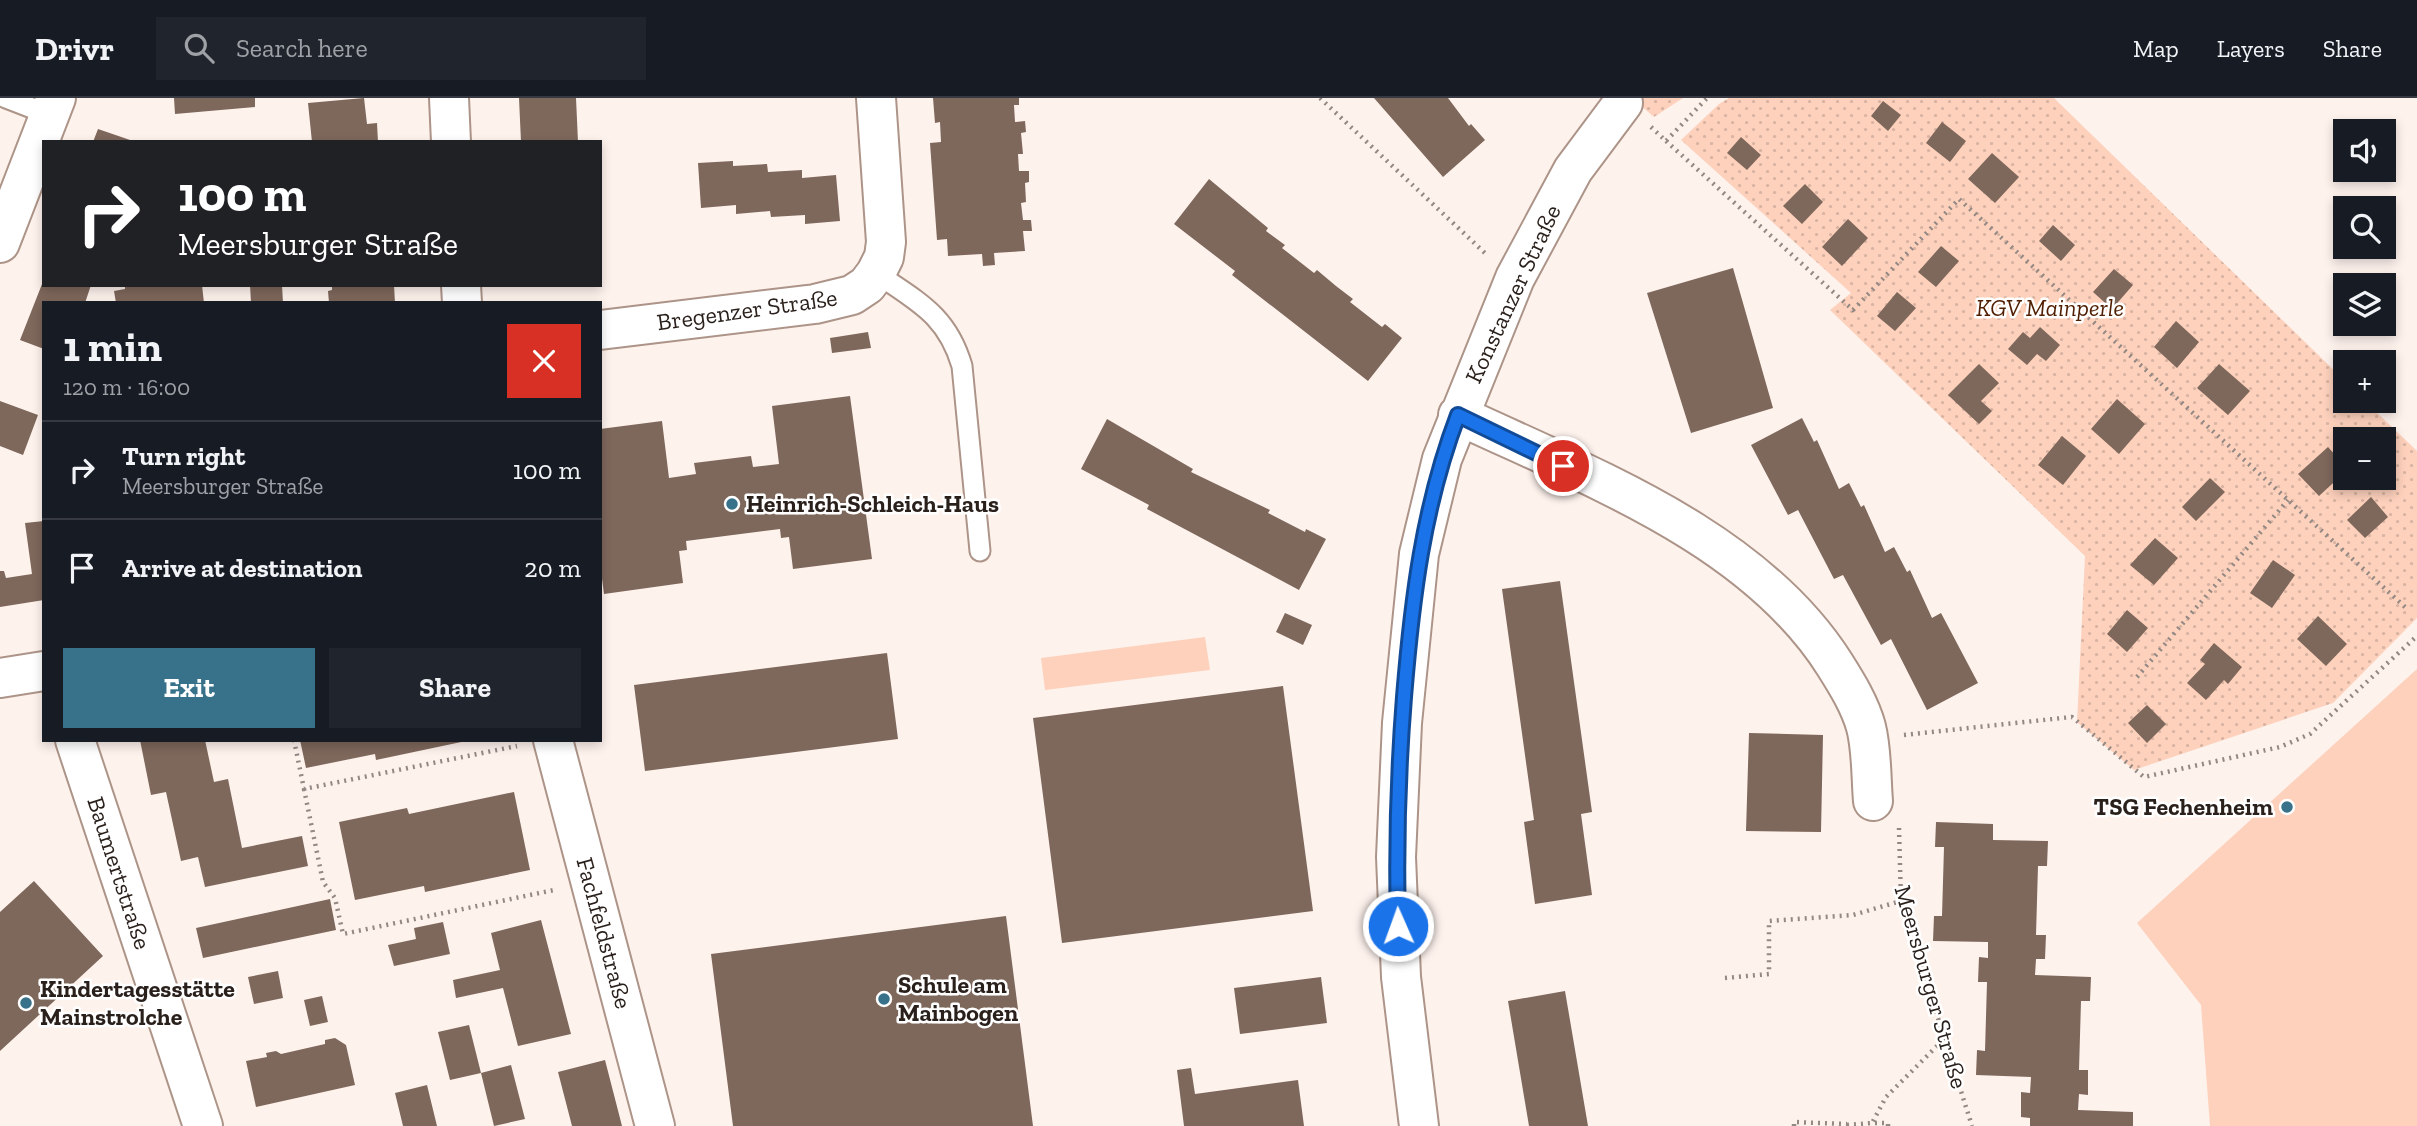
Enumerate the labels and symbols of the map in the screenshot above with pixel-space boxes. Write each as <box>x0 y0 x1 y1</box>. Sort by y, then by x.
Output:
street label: Konstanzer Straße <box>1458 200 1567 388</box>
street label: Bregenzer Straße <box>655 282 839 337</box>
park label: KGV Mainperle <box>1976 293 2124 322</box>
pin <box>1533 436 1593 496</box>
place label: Heinrich-Schleich-Haus <box>746 489 999 518</box>
marker: Heinrich-Schleich-Haus <box>724 496 740 512</box>
place label: TSG Fechenheim <box>2094 792 2273 821</box>
street label: Baumertstraße <box>81 793 158 953</box>
marker: TSG Fechenheim <box>2279 799 2295 815</box>
street label: Fachfeldstraße <box>570 854 639 1012</box>
street label: Meersburger Straße <box>1889 882 1974 1092</box>
position arrow <box>1361 889 1435 963</box>
place label: Schule am Mainbogen <box>898 970 1018 1027</box>
place label: Kindertagesstätte Mainstrolche <box>40 974 235 1031</box>
marker: Schule am Mainbogen <box>876 991 892 1007</box>
marker: Kindertagesstätte Mainstrolche <box>18 995 34 1011</box>

